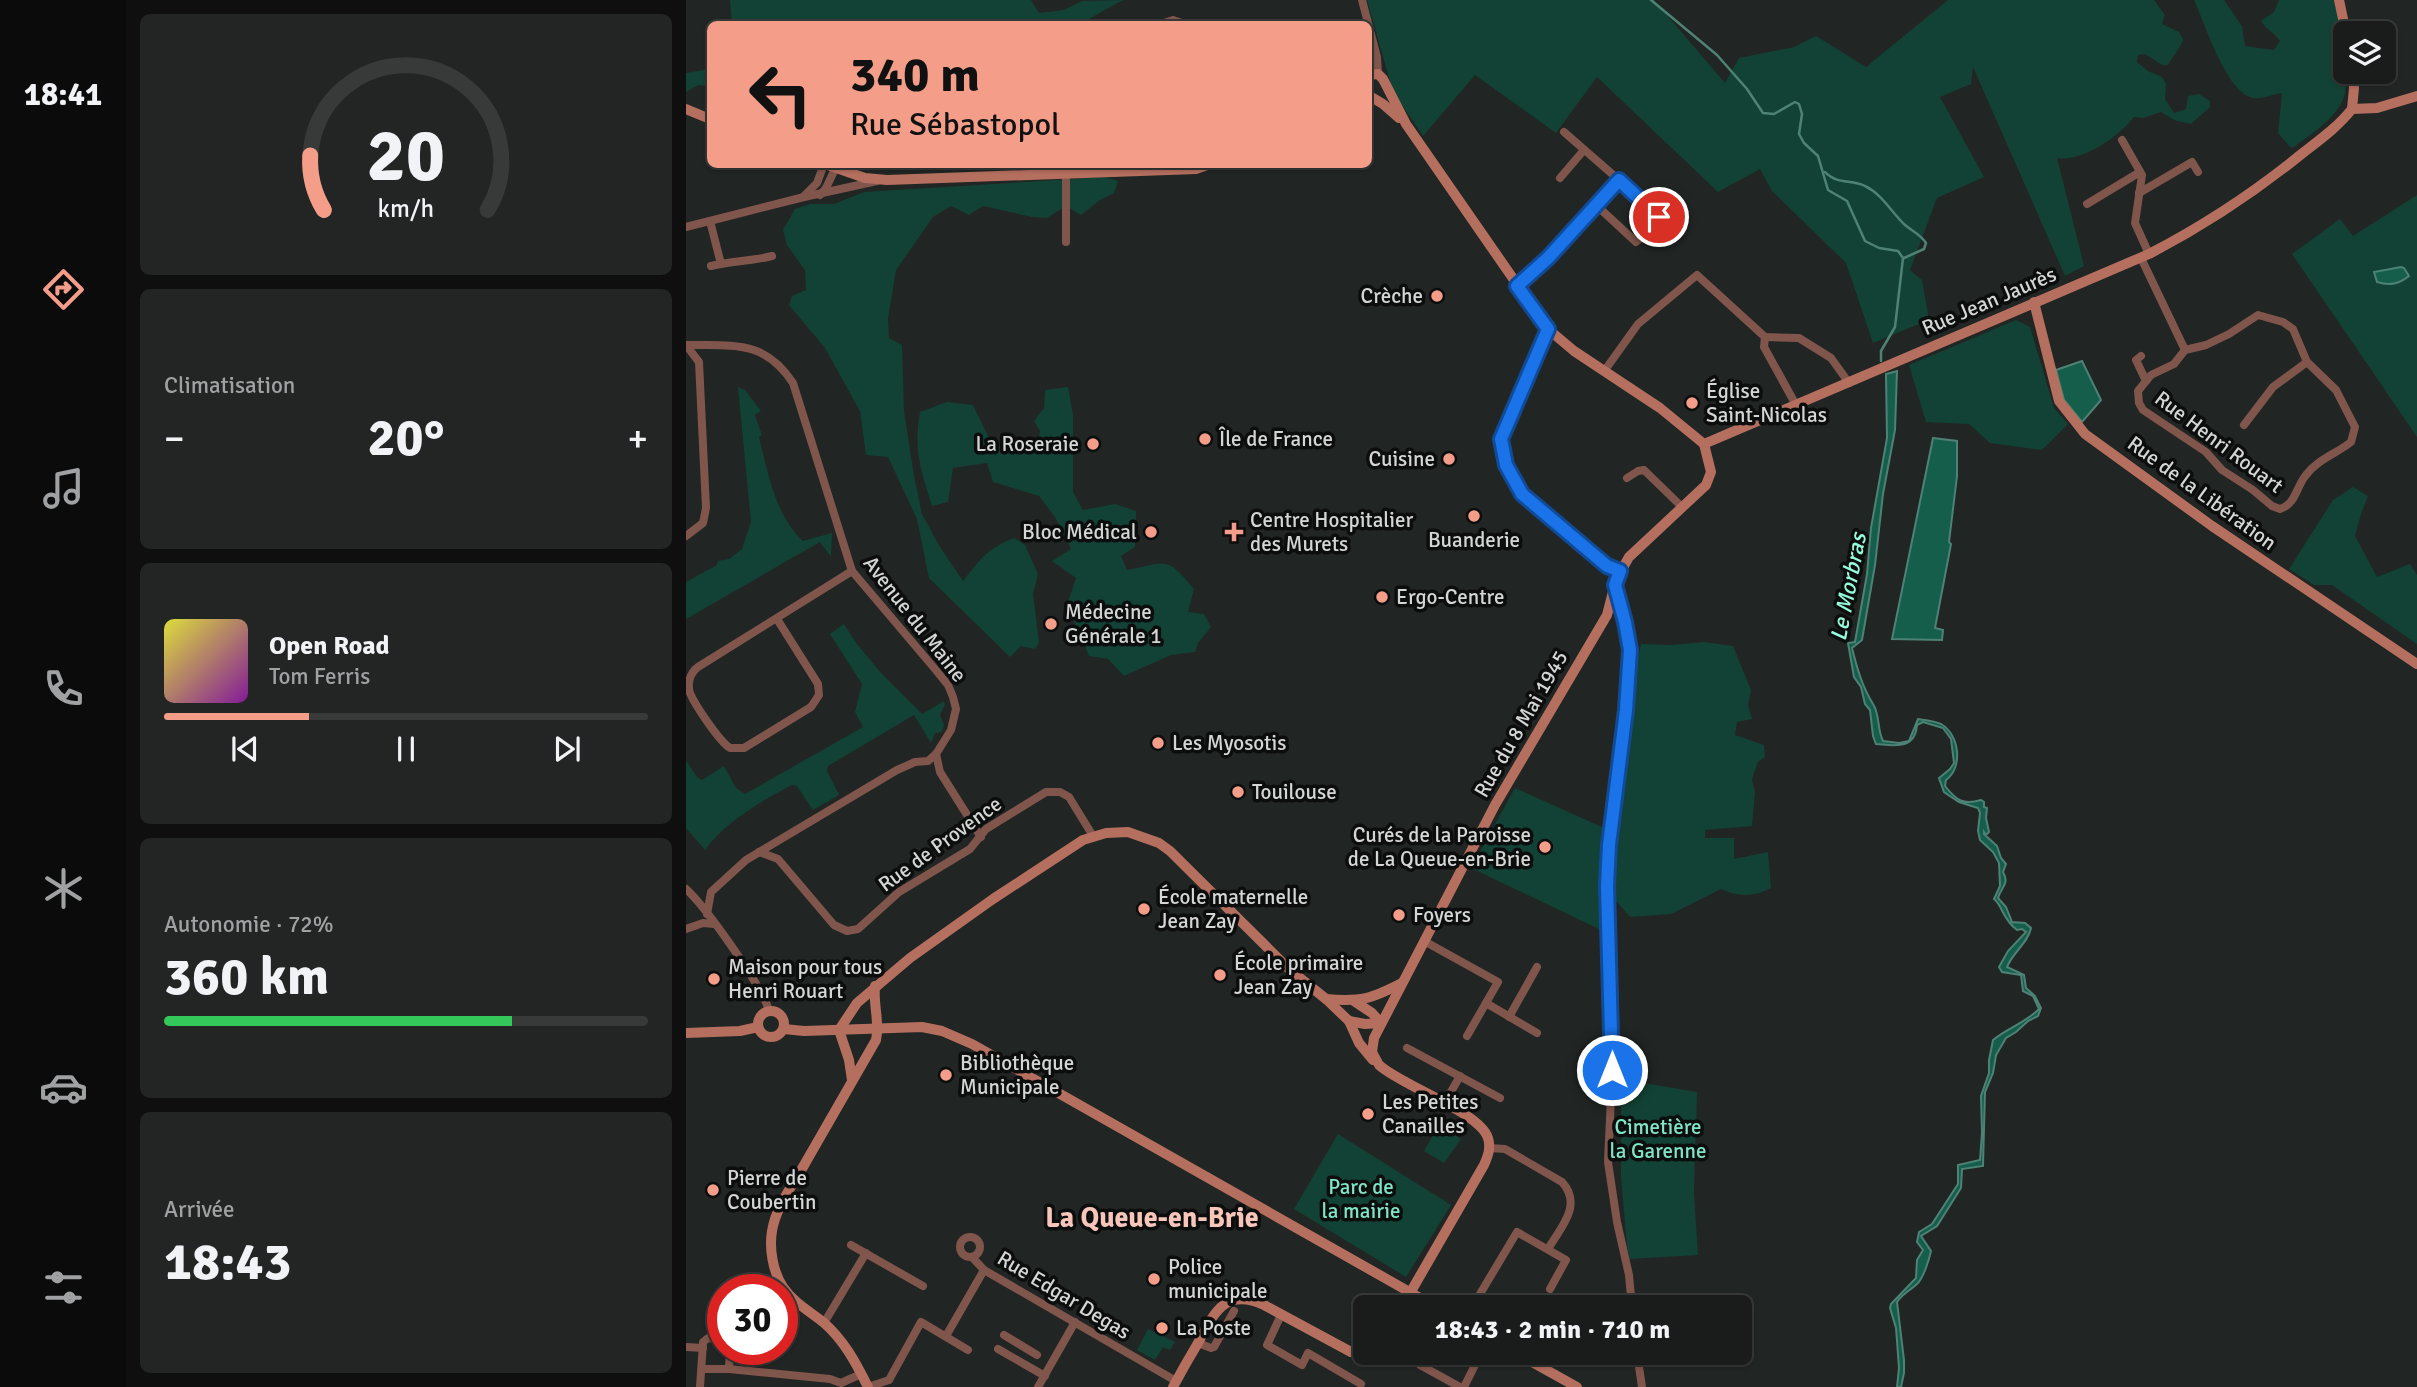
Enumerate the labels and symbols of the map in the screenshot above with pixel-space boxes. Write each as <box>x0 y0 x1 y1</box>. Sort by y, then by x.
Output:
pin <box>1629 187 1689 247</box>
street label: Rue Jean Jaurès <box>1918 261 2060 341</box>
place label: Crèche <box>1361 283 1423 309</box>
marker: Crèche <box>1429 288 1445 304</box>
place label: Église Saint-Nicolas <box>1706 378 1827 428</box>
street label: Rue Henri Rouart <box>2150 385 2288 499</box>
marker: Église Saint-Nicolas <box>1684 395 1700 411</box>
place label: Île de France <box>1218 426 1333 452</box>
street label: Rue de la Libération <box>2122 430 2282 556</box>
place label: La Roseraie <box>976 431 1079 457</box>
marker: Île de France <box>1197 431 1213 447</box>
marker: La Roseraie <box>1085 436 1101 452</box>
place label: Cuisine <box>1368 446 1435 472</box>
marker: Cuisine <box>1441 451 1457 467</box>
place label: Centre Hospitalier des Murets <box>1250 507 1414 557</box>
marker: Buanderie <box>1466 508 1482 524</box>
place label: Bloc Médical <box>1022 519 1137 545</box>
marker: Centre Hospitalier des Murets <box>1224 522 1244 542</box>
marker: Bloc Médical <box>1143 524 1159 540</box>
place label: Buanderie <box>1428 527 1520 553</box>
water label: Le Morbras <box>1824 529 1874 643</box>
street label: Avenue du Maine <box>858 551 972 687</box>
place label: Ergo-Centre <box>1396 584 1504 610</box>
marker: Ergo-Centre <box>1374 589 1390 605</box>
place label: Médecine Générale 1 <box>1065 599 1162 649</box>
marker: Médecine Générale 1 <box>1043 616 1059 632</box>
street label: Rue du 8 Mai 1945 <box>1468 646 1574 802</box>
place label: Les Myosotis <box>1172 730 1287 756</box>
marker: Les Myosotis <box>1150 735 1166 751</box>
place label: Touilouse <box>1252 779 1337 805</box>
marker: Touilouse <box>1230 784 1246 800</box>
street label: Rue de Provence <box>873 791 1007 897</box>
place label: Curés de la Paroisse de La Queue-en-Brie <box>1348 822 1531 872</box>
marker: Curés de la Paroisse de La Queue-en-Brie <box>1537 839 1553 855</box>
place label: École maternelle Jean Zay <box>1158 884 1308 934</box>
marker: École maternelle Jean Zay <box>1136 901 1152 917</box>
place label: Foyers <box>1413 902 1471 928</box>
marker: Foyers <box>1391 907 1407 923</box>
place label: École primaire Jean Zay <box>1234 950 1363 1000</box>
place label: Maison pour tous Henri Rouart <box>728 954 882 1004</box>
marker: École primaire Jean Zay <box>1212 967 1228 983</box>
marker: Maison pour tous Henri Rouart <box>706 971 722 987</box>
position arrow <box>1575 1033 1649 1107</box>
place label: Bibliothèque Municipale <box>960 1050 1074 1100</box>
marker: Bibliothèque Municipale <box>938 1067 954 1083</box>
place label: Les Petites Canailles <box>1382 1089 1479 1139</box>
marker: Les Petites Canailles <box>1360 1106 1376 1122</box>
park label: Cimetière la Garenne <box>1610 1114 1706 1164</box>
place label: Pierre de Coubertin <box>727 1165 816 1215</box>
park label: Parc de la mairie <box>1322 1174 1400 1224</box>
marker: Pierre de Coubertin <box>705 1182 721 1198</box>
district label: La Queue-en-Brie <box>1045 1201 1259 1235</box>
street label: Rue Edgar Degas <box>993 1245 1135 1345</box>
place label: Police municipale <box>1168 1254 1267 1304</box>
marker: Police municipale <box>1146 1271 1162 1287</box>
speed limit sign: 30 <box>707 1274 798 1365</box>
place label: La Poste <box>1176 1315 1251 1341</box>
marker: La Poste <box>1154 1320 1170 1336</box>

